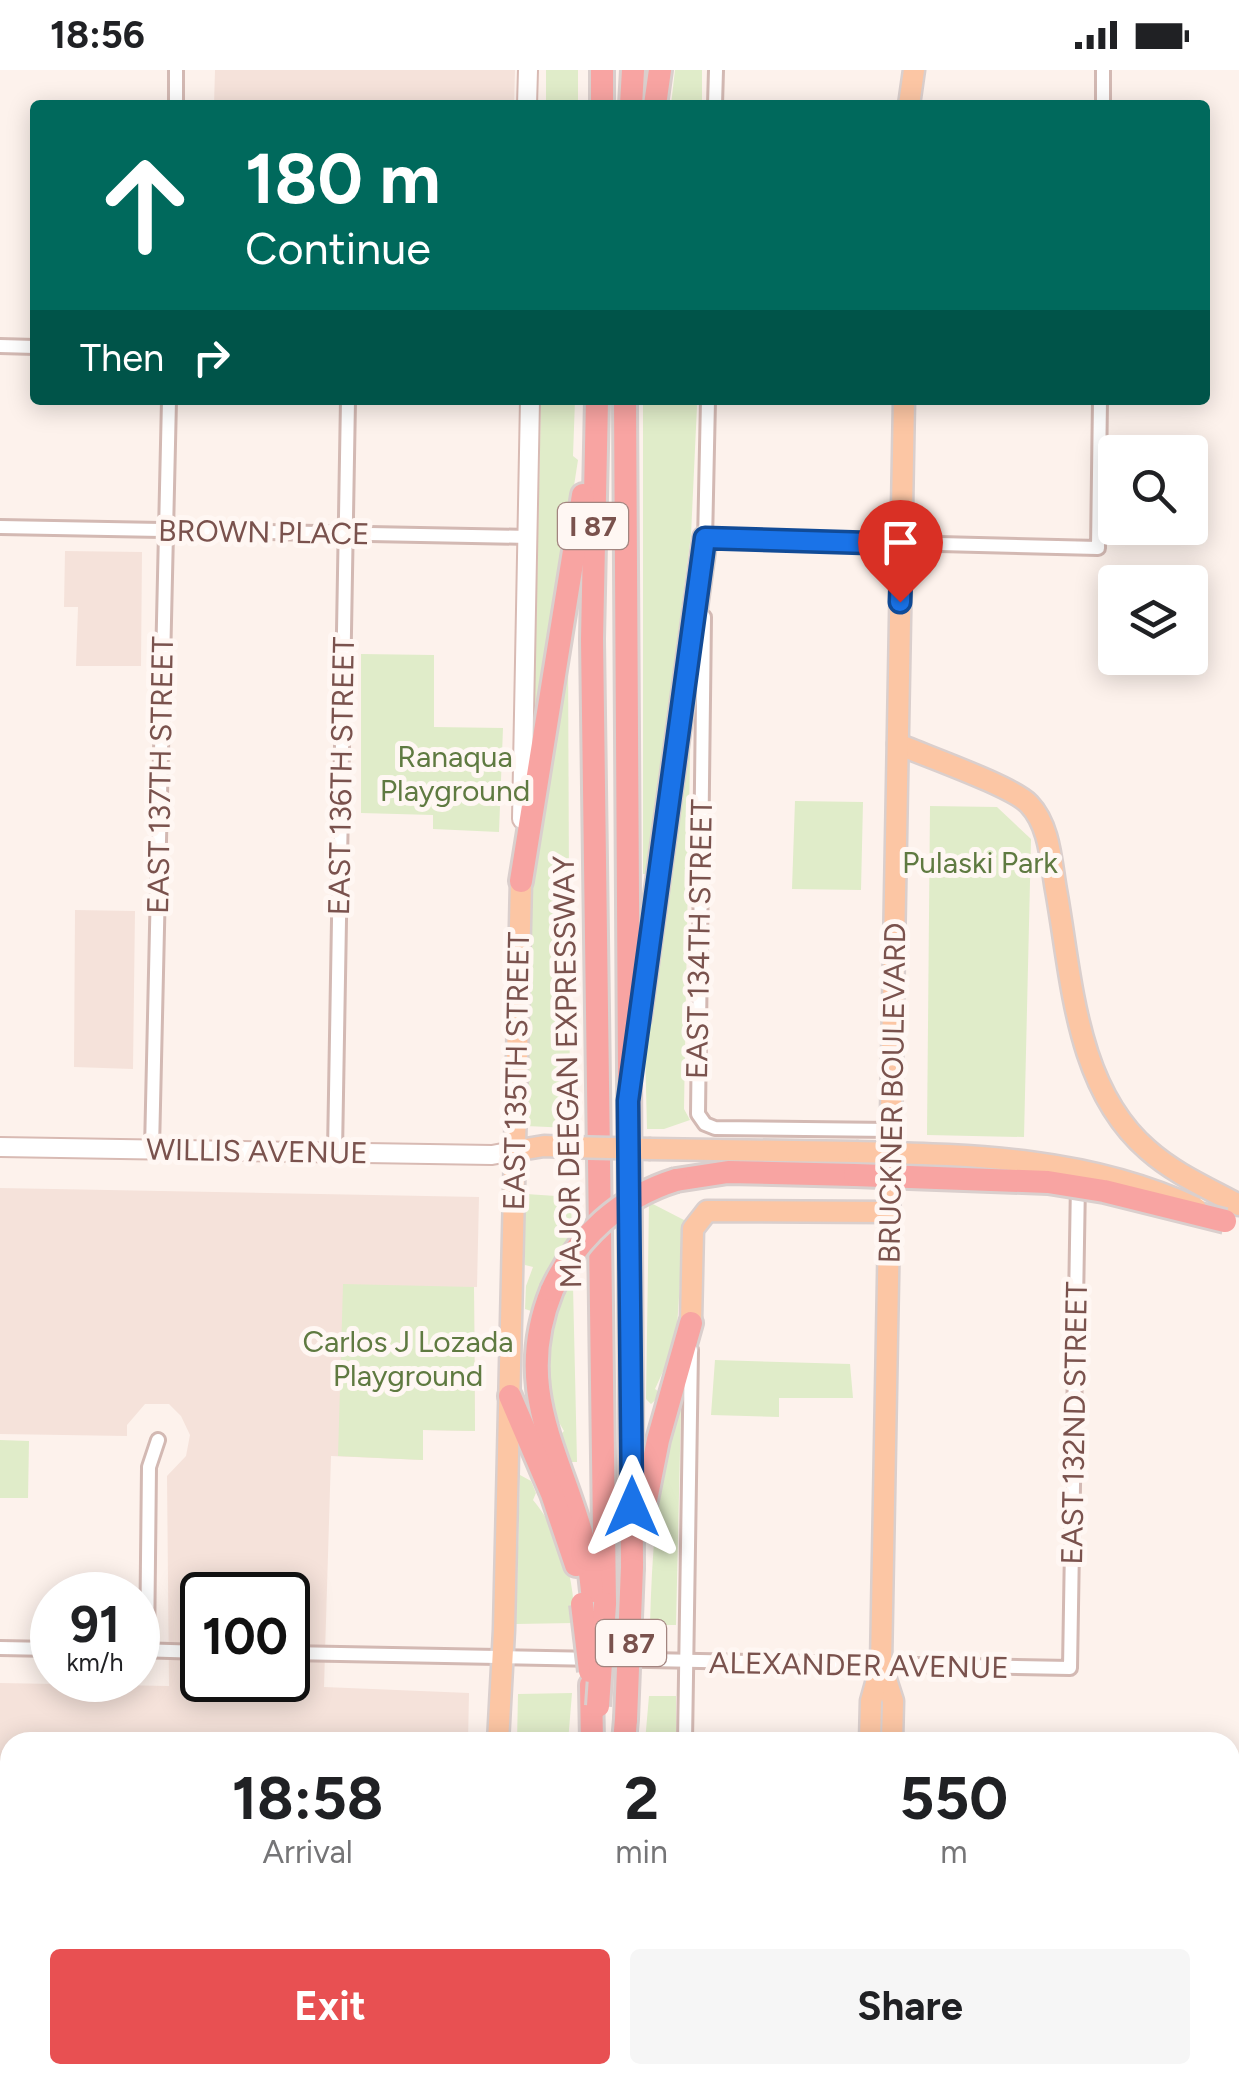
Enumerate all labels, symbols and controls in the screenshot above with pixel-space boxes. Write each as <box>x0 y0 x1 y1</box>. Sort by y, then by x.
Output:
text: 18:56 <box>50 12 145 58</box>
text: 180 m <box>245 136 440 221</box>
icon: ahead <box>80 140 210 270</box>
text: Continue <box>245 221 431 275</box>
icon: right <box>184 330 239 385</box>
text: Then <box>80 335 164 381</box>
map controls <box>1098 435 1208 675</box>
button: search <box>1098 435 1208 545</box>
pin <box>858 500 943 603</box>
road number: I 87 <box>558 503 628 549</box>
street label: BROWN PLACE <box>158 512 370 552</box>
icon: arrive <box>873 515 928 570</box>
button: layers <box>1098 565 1208 675</box>
street label: EAST 137TH STREET <box>139 635 181 914</box>
street label: EAST 136TH STREET <box>320 636 362 916</box>
park label: Ranaqua Playground <box>380 738 530 809</box>
street label: EAST 134TH STREET <box>678 798 720 1079</box>
park label: Pulaski Park <box>902 844 1058 881</box>
street label: MAJOR DEEGAN EXPRESSWAY <box>545 855 589 1289</box>
street label: BRUCKNER BOULEVARD <box>871 922 913 1264</box>
street label: EAST 135TH STREET <box>495 931 537 1211</box>
street label: WILLIS AVENUE <box>146 1131 368 1171</box>
street label: EAST 132ND STREET <box>1053 1281 1095 1565</box>
park label: Carlos J Lozada Playground <box>302 1323 514 1394</box>
position arrow <box>580 1455 684 1559</box>
speed limit sign: 100 <box>180 1572 310 1702</box>
text: 91 <box>70 1594 120 1655</box>
road number: I 87 <box>596 1620 666 1666</box>
street label: ALEXANDER AVENUE <box>709 1644 1009 1686</box>
text: km/h <box>66 1647 124 1677</box>
text: 18:58 <box>232 1762 383 1834</box>
text: 2 <box>624 1762 659 1834</box>
text: 550 <box>900 1762 1008 1834</box>
text: Arrival <box>262 1833 353 1871</box>
text: min <box>615 1833 668 1871</box>
text: m <box>940 1833 968 1871</box>
button: Exit <box>50 1949 610 2064</box>
button: Share <box>630 1949 1190 2064</box>

